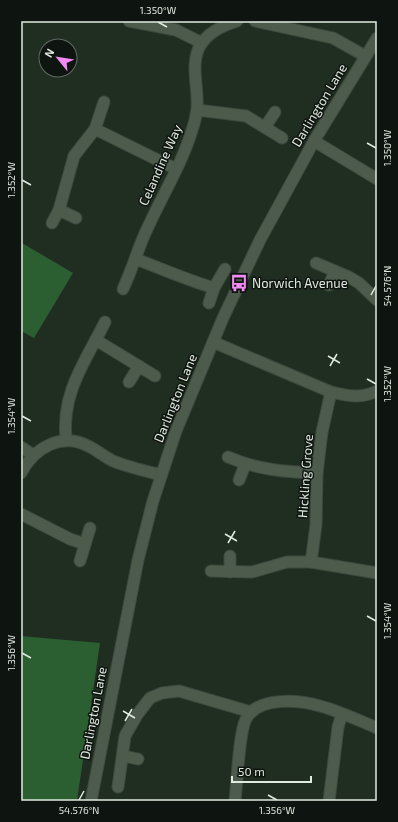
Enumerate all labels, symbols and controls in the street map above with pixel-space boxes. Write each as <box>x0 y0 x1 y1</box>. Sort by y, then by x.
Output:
text: 1.350°W <box>140 4 177 16</box>
north arrow <box>38 38 78 78</box>
text: N <box>41 46 57 59</box>
street label: Darlington Lane <box>288 61 350 149</box>
street label: Celandine Way <box>135 122 185 208</box>
text: 1.350°W <box>381 129 393 166</box>
text: 1.352°W <box>5 162 17 198</box>
text: 54.576°N <box>381 266 393 306</box>
bus stop icon: Norwich Avenue <box>229 273 249 293</box>
place label: Norwich Avenue <box>252 275 348 291</box>
street label: Darlington Lane <box>150 351 200 445</box>
text: 1.352°W <box>381 366 393 402</box>
text: 1.354°W <box>5 397 17 434</box>
street label: Hickling Grove <box>294 434 316 518</box>
text: 1.354°W <box>381 602 393 639</box>
text: 1.356°W <box>5 634 17 671</box>
street label: Darlington Lane <box>76 665 110 761</box>
scale bar <box>232 758 311 784</box>
text: 50 m <box>238 764 265 778</box>
text: 54.576°N <box>59 804 99 816</box>
text: 1.356°W <box>259 804 296 816</box>

